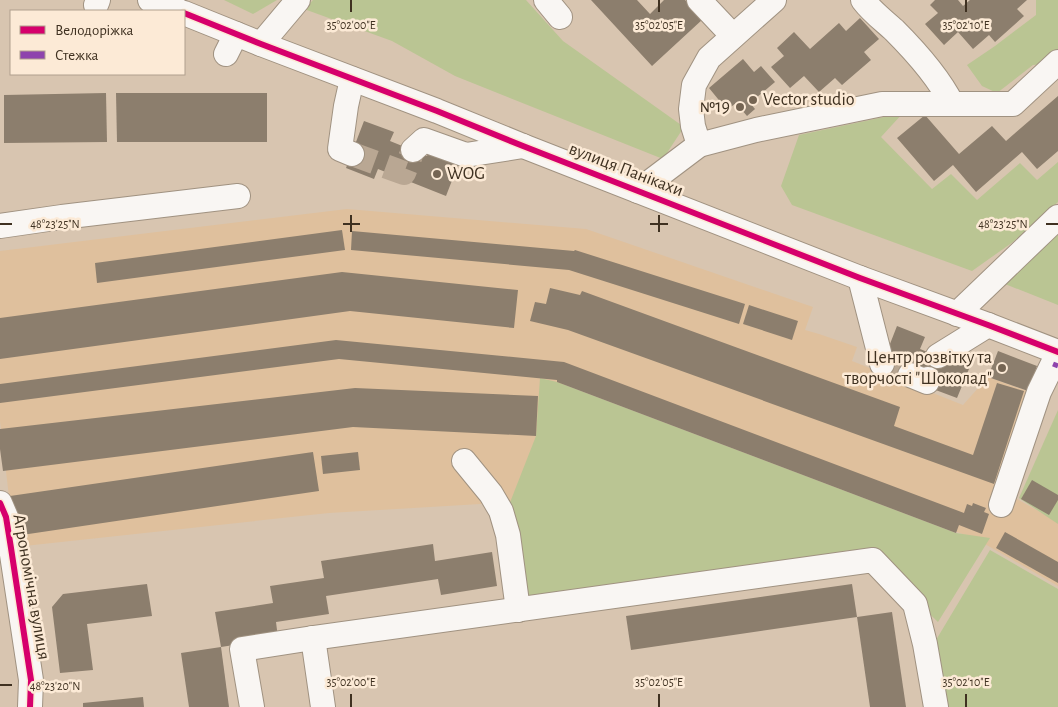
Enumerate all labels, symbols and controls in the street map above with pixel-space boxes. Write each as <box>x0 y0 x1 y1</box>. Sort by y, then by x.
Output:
legend <box>10 10 185 75</box>
text: 35°02'00"E <box>326 19 376 31</box>
text: 35°02'05"E <box>635 19 683 31</box>
text: 35°02'10"E <box>943 19 990 31</box>
text: Велодоріжка <box>55 23 134 38</box>
text: Стежка <box>55 48 99 63</box>
place label: Vector studio <box>763 91 855 109</box>
marker: Vector studio <box>747 94 759 106</box>
place label: №19 <box>700 98 730 116</box>
marker: №19 <box>734 101 746 113</box>
street label: вулиця Панікахи <box>566 140 686 200</box>
place label: WOG <box>447 165 485 183</box>
marker: WOG <box>431 168 443 180</box>
text: 48°23'25"N <box>30 218 80 230</box>
text: 48°23'25"N <box>978 218 1028 230</box>
place label: Центр розвітку та творчості "Шоколад" <box>843 349 992 388</box>
marker: Центр розвітку та творчості "Шоколад" <box>996 362 1008 374</box>
street label: Агрономічна вулиця <box>9 513 53 661</box>
text: 35°02'00"E <box>326 676 376 688</box>
text: 35°02'05"E <box>635 676 683 688</box>
text: 35°02'10"E <box>943 676 990 688</box>
text: 48°23'20"N <box>30 680 80 692</box>

